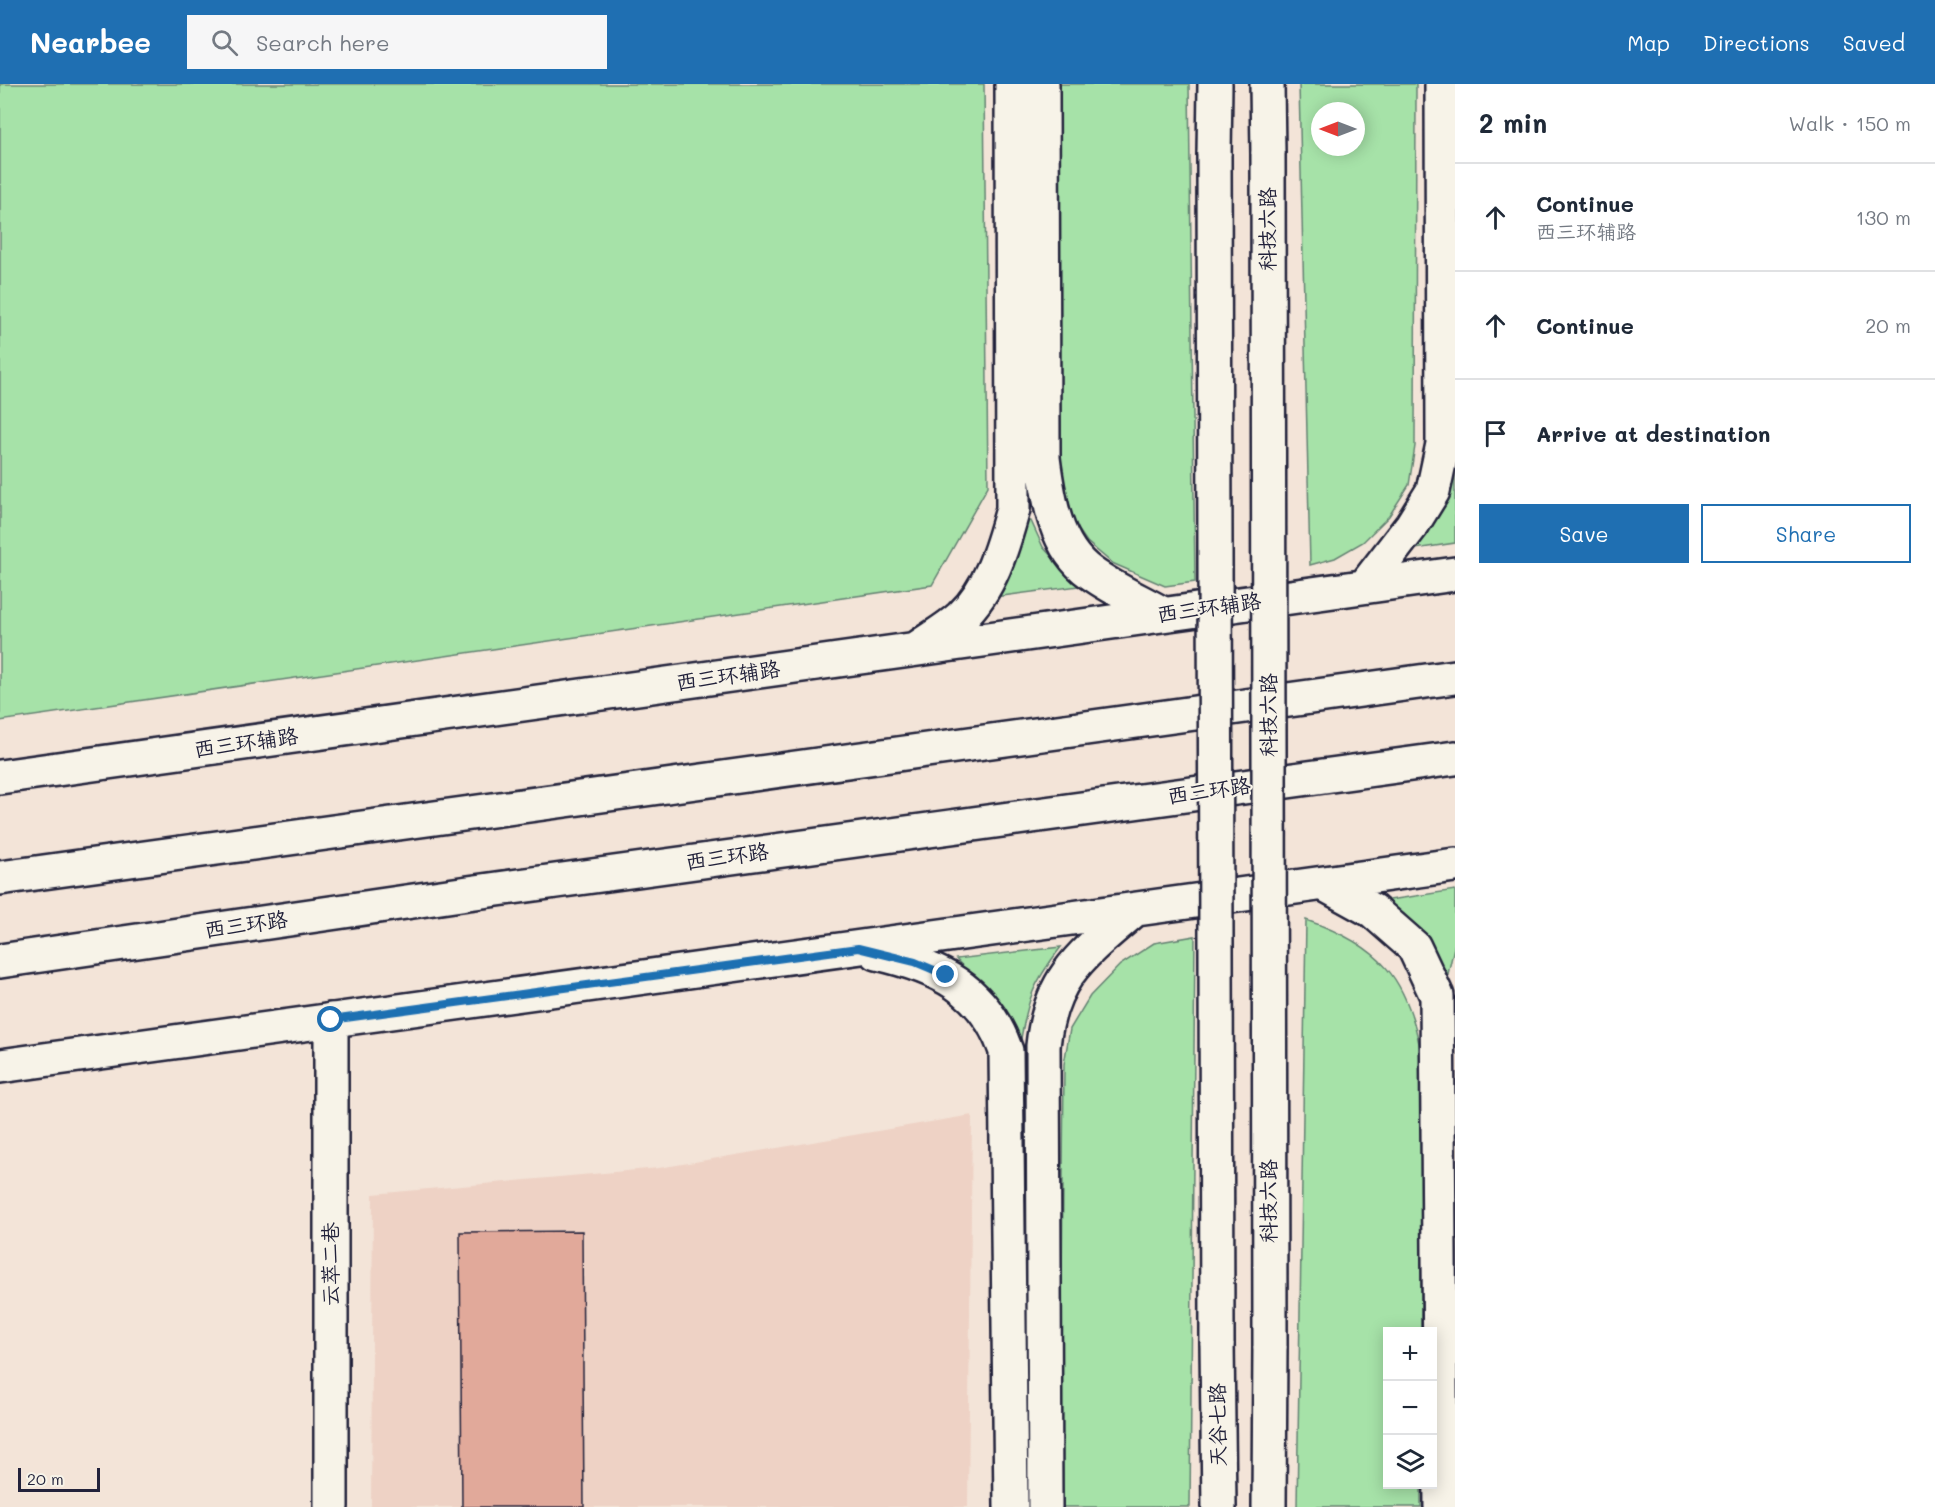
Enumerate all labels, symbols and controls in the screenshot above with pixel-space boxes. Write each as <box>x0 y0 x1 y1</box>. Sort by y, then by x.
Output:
search box <box>187 15 607 69</box>
text: Nearbee <box>30 24 151 60</box>
icon: search <box>208 26 241 59</box>
text: Search here <box>256 28 390 57</box>
text: Map <box>1627 29 1670 56</box>
text: Directions <box>1703 29 1810 56</box>
text: Saved <box>1843 29 1905 56</box>
north arrow <box>1311 102 1365 156</box>
text: 2 min <box>1479 106 1547 140</box>
text: Walk · 150 m <box>1789 110 1911 136</box>
street label: 科技六路 <box>1253 187 1280 271</box>
text: Continue <box>1536 189 1634 218</box>
icon: ahead <box>1479 201 1512 234</box>
text: 130 m <box>1856 204 1911 230</box>
text: 西三环辅路 <box>1536 218 1636 244</box>
icon: ahead <box>1479 309 1512 342</box>
text: Continue <box>1536 311 1634 340</box>
text: 20 m <box>1865 312 1911 338</box>
icon: arrive <box>1479 417 1512 450</box>
text: Arrive at destination <box>1536 419 1771 448</box>
button: Save <box>1479 504 1689 563</box>
button: Share <box>1701 504 1911 563</box>
street label: 西三环辅路 <box>1155 586 1263 627</box>
street label: 西三环辅路 <box>674 654 782 695</box>
street label: 科技六路 <box>1254 673 1281 757</box>
street label: 西三环辅路 <box>192 721 300 762</box>
street label: 西三环路 <box>1165 770 1252 809</box>
street label: 西三环路 <box>683 836 770 875</box>
street label: 西三环路 <box>202 904 289 943</box>
route end <box>932 961 958 987</box>
route start <box>317 1006 343 1032</box>
street label: 科技六路 <box>1254 1159 1281 1243</box>
street label: 云萃二巷 <box>316 1222 343 1306</box>
map controls <box>1383 1327 1437 1489</box>
button: + <box>1383 1327 1437 1381</box>
button: − <box>1383 1381 1437 1435</box>
street label: 天谷七路 <box>1202 1383 1231 1467</box>
button: layers <box>1383 1435 1437 1489</box>
scale bar <box>18 1465 100 1492</box>
text: 20 m <box>27 1468 64 1489</box>

